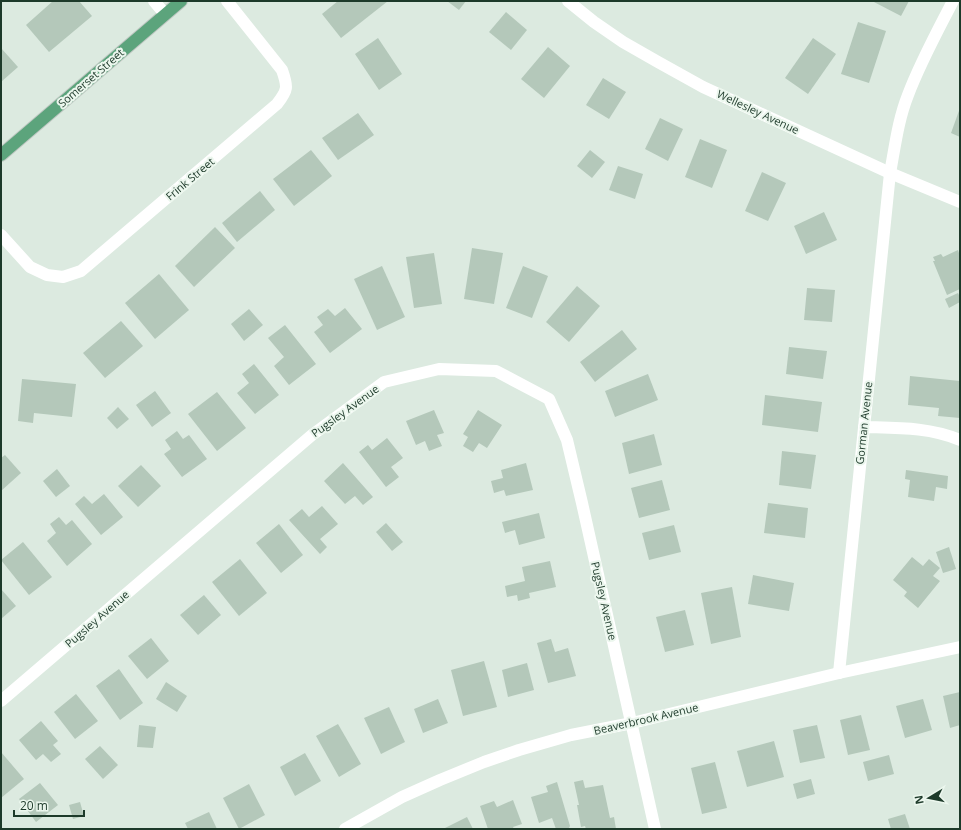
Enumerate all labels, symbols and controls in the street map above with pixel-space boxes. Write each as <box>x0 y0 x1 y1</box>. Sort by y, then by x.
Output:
street label: Somerset Street <box>55 45 127 110</box>
street label: Wellesley Avenue <box>715 86 802 137</box>
street label: Frink Street <box>162 154 217 203</box>
street label: Pugsley Avenue <box>308 381 382 440</box>
street label: Gorman Avenue <box>852 381 875 465</box>
street label: Pugsley Avenue <box>588 560 621 642</box>
street label: Pugsley Avenue <box>61 587 132 651</box>
street label: Beaverbrook Avenue <box>592 699 700 738</box>
north arrow <box>909 778 949 818</box>
scale bar <box>14 792 84 818</box>
text: N <box>910 794 927 806</box>
text: 20 m <box>20 797 48 814</box>

